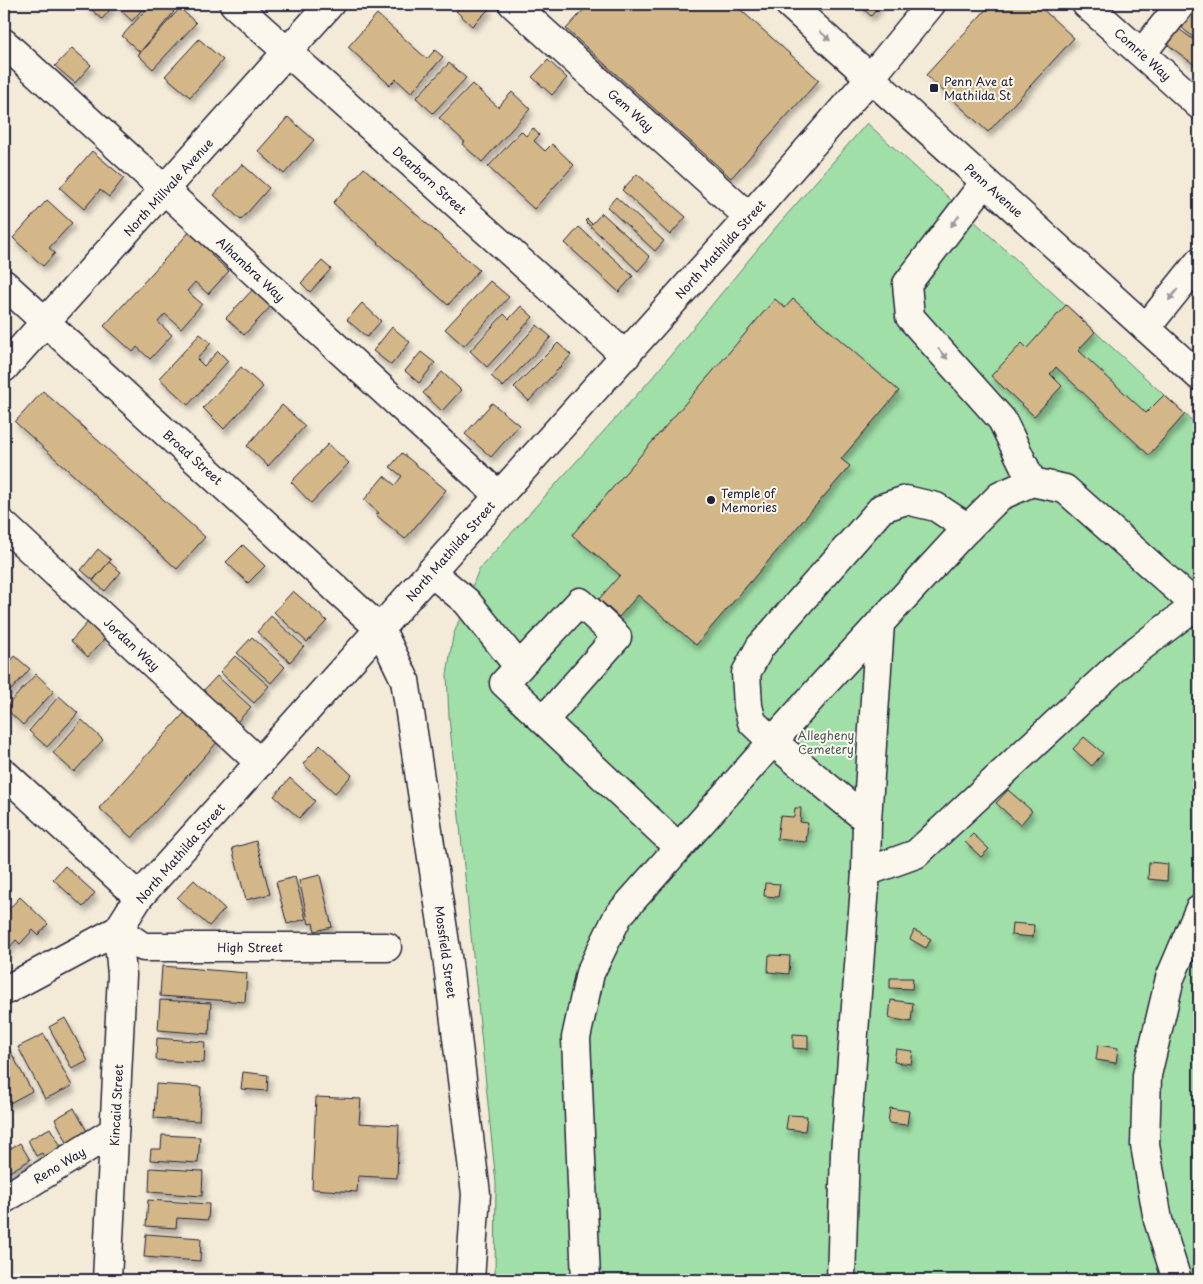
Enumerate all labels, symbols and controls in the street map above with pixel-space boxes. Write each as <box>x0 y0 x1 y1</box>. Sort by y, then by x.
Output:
street label: Comrie Way <box>1111 24 1176 85</box>
one-way arrow <box>819 31 832 42</box>
place label: Penn Ave at Mathilda St <box>944 72 1013 104</box>
marker: Penn Ave at Mathilda St <box>928 82 940 94</box>
street label: Gem Way <box>604 84 658 136</box>
street label: North Millvale Avenue <box>119 134 217 240</box>
street label: Dearborn Street <box>389 142 471 218</box>
street label: Penn Avenue <box>961 159 1028 221</box>
street label: North Mathilda Street <box>671 195 769 302</box>
one-way arrow <box>950 214 961 227</box>
street label: Alhambra Way <box>213 232 289 306</box>
one-way arrow <box>1168 288 1179 301</box>
one-way arrow <box>937 347 949 359</box>
street label: Broad Street <box>159 425 227 489</box>
place label: Temple of Memories <box>721 484 778 516</box>
marker: Temple of Memories <box>705 494 717 506</box>
street label: North Mathilda Street <box>401 497 499 605</box>
street label: Jordan Way <box>100 613 164 675</box>
park label: Allegheny Cemetery <box>798 726 855 758</box>
street label: North Mathilda Street <box>131 799 229 907</box>
street label: Mossfield Street <box>431 905 461 999</box>
street label: High Street <box>217 938 283 956</box>
street label: Kincaid Street <box>105 1064 127 1146</box>
street label: Reno Way <box>29 1142 89 1188</box>

